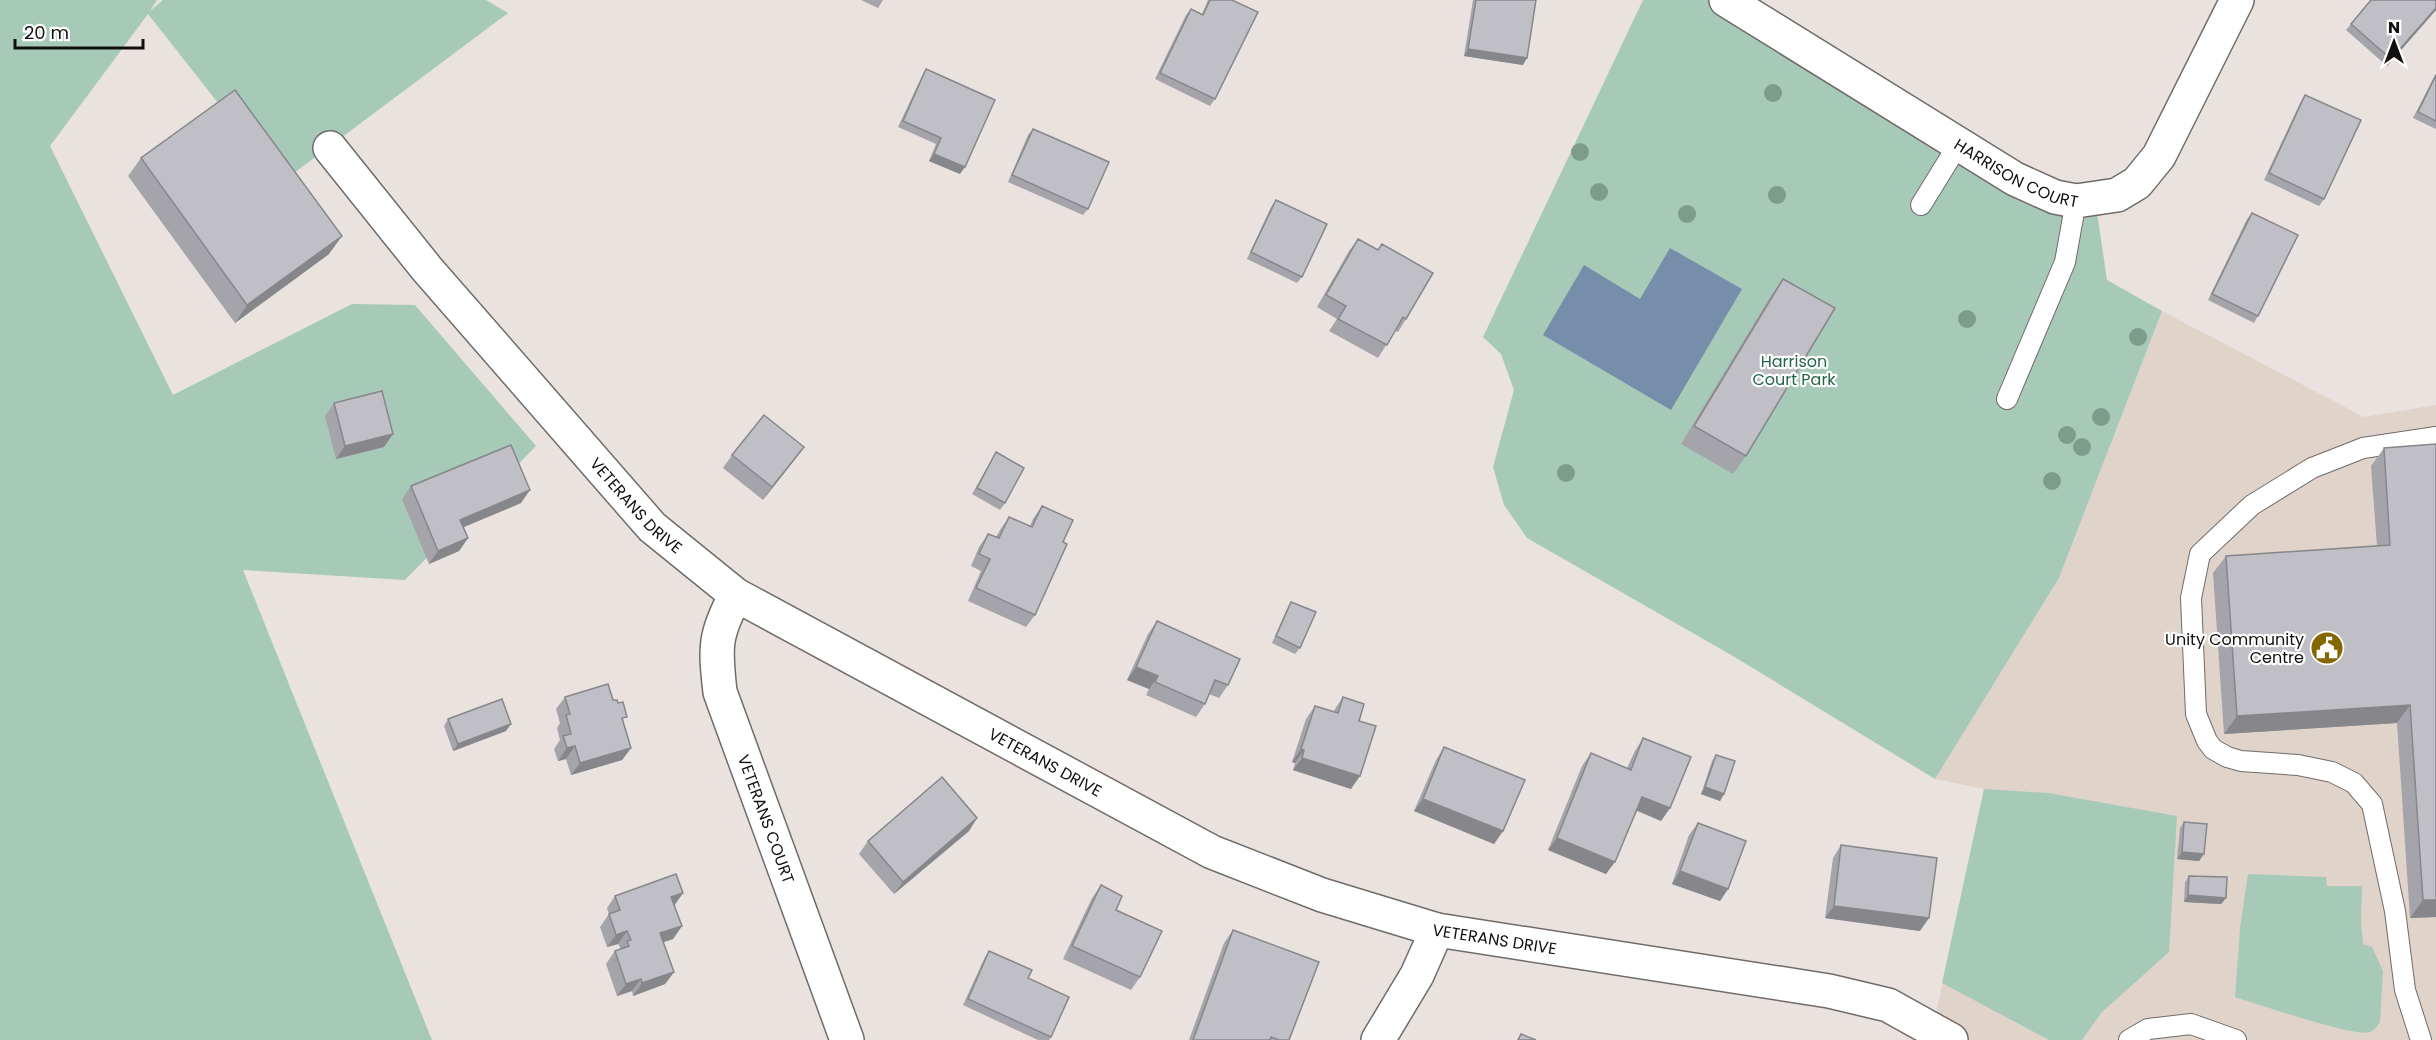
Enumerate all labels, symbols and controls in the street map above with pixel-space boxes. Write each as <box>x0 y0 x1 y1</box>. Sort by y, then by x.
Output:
scale bar <box>15 12 142 50</box>
north arrow <box>2364 12 2424 72</box>
text: N <box>2388 16 2400 39</box>
text: 20 m <box>24 20 69 45</box>
street label: HARRISON COURT <box>1950 133 2081 213</box>
park label: Harrison Court Park <box>1752 350 1836 391</box>
street label: VETERANS DRIVE <box>584 453 687 559</box>
place label: Unity Community Centre <box>2165 628 2304 669</box>
public building icon: Unity Community Centre <box>2309 630 2345 666</box>
street label: VETERANS DRIVE <box>984 723 1106 802</box>
street label: VETERANS COURT <box>732 752 800 887</box>
street label: VETERANS DRIVE <box>1431 918 1558 960</box>

